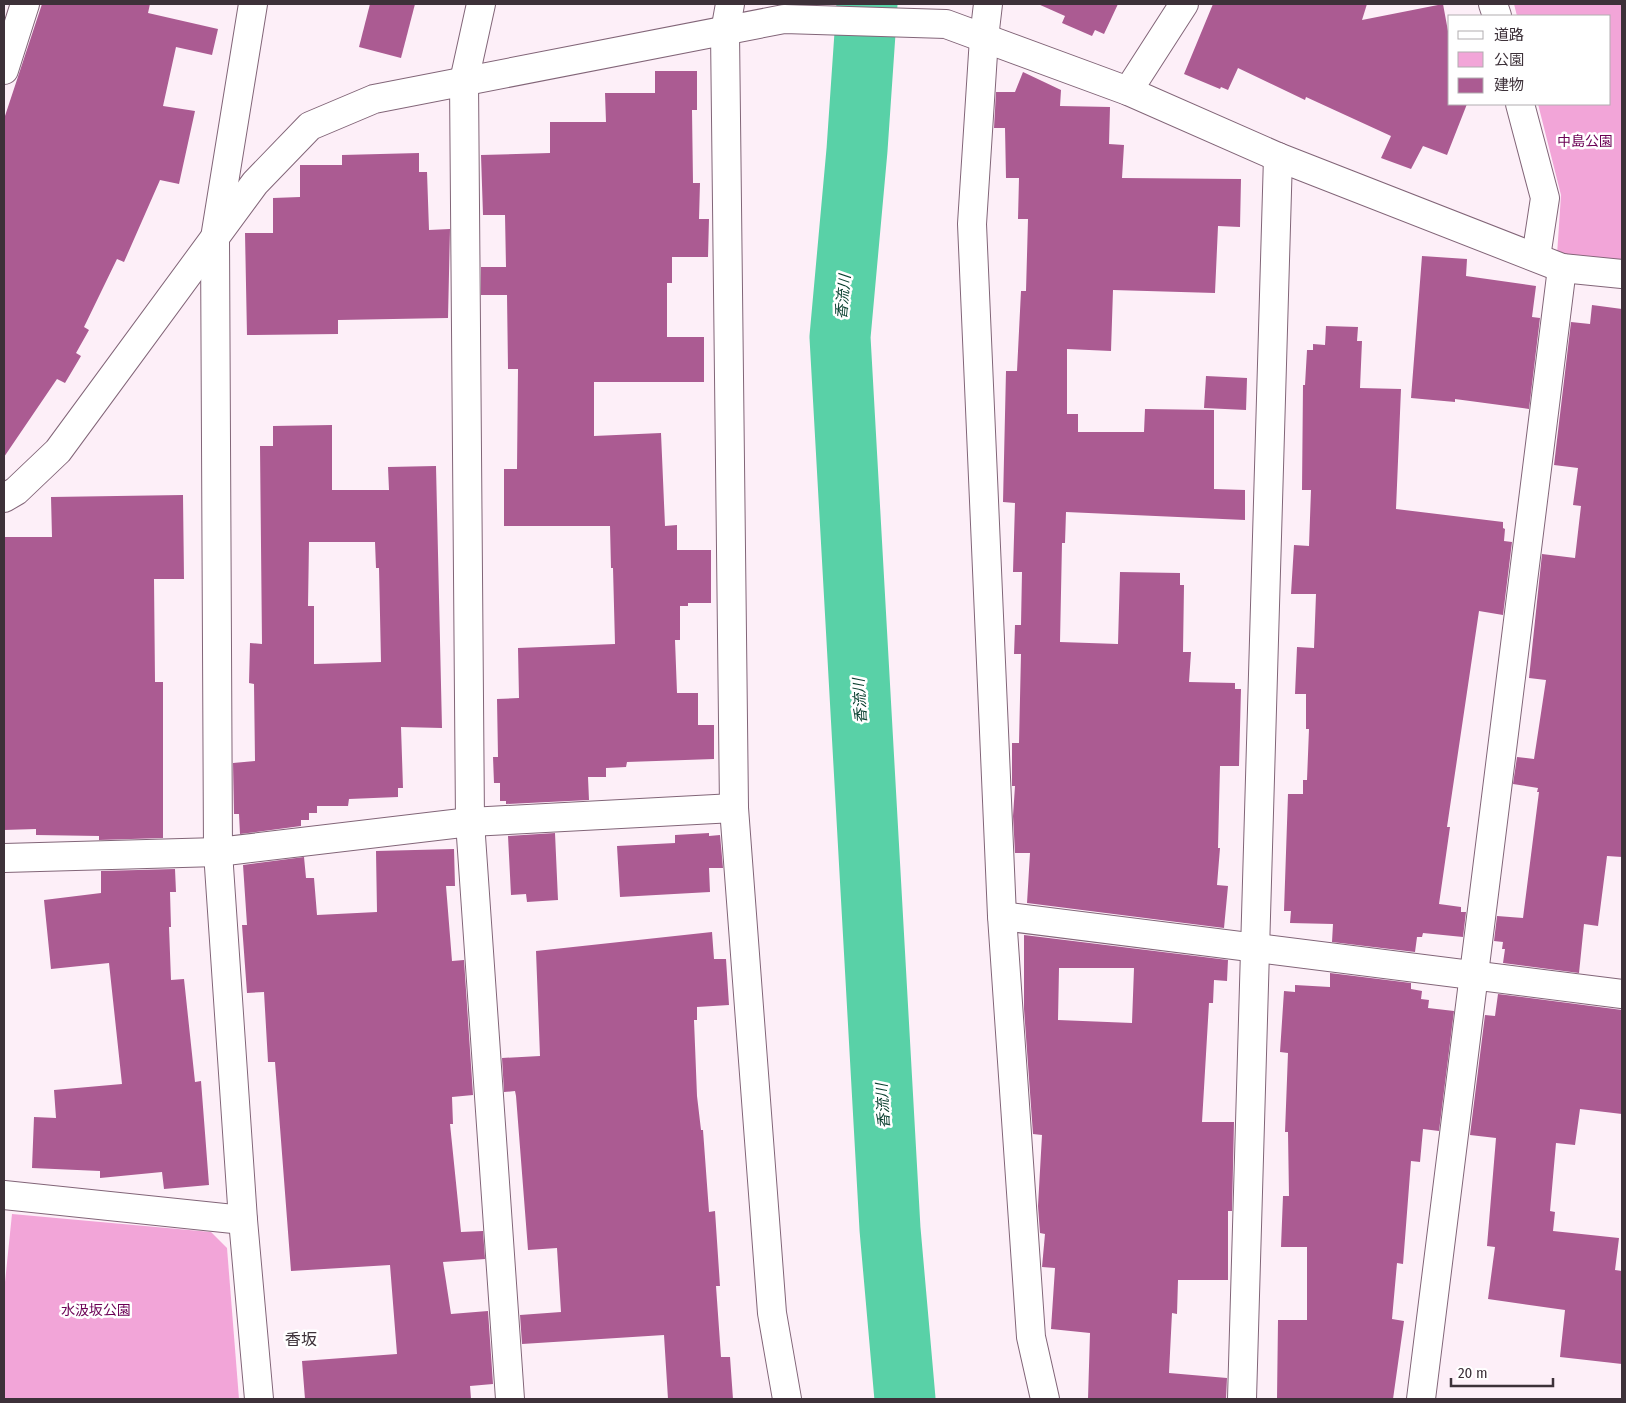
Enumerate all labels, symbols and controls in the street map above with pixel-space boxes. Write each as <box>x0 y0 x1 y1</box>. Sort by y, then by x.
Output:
legend <box>1448 15 1611 105</box>
text: 道路 <box>1494 26 1524 44</box>
text: 公園 <box>1494 51 1524 69</box>
text: 建物 <box>1494 76 1524 94</box>
park label: 中島公園 <box>1557 133 1613 150</box>
water label: 香流川 <box>832 272 854 320</box>
water label: 香流川 <box>850 676 870 724</box>
water label: 香流川 <box>873 1081 893 1129</box>
park label: 水汲坂公園 <box>61 1302 131 1319</box>
district label: 香坂 <box>285 1330 317 1349</box>
scale bar <box>1451 1356 1554 1388</box>
text: 20 m <box>1458 1364 1488 1382</box>

